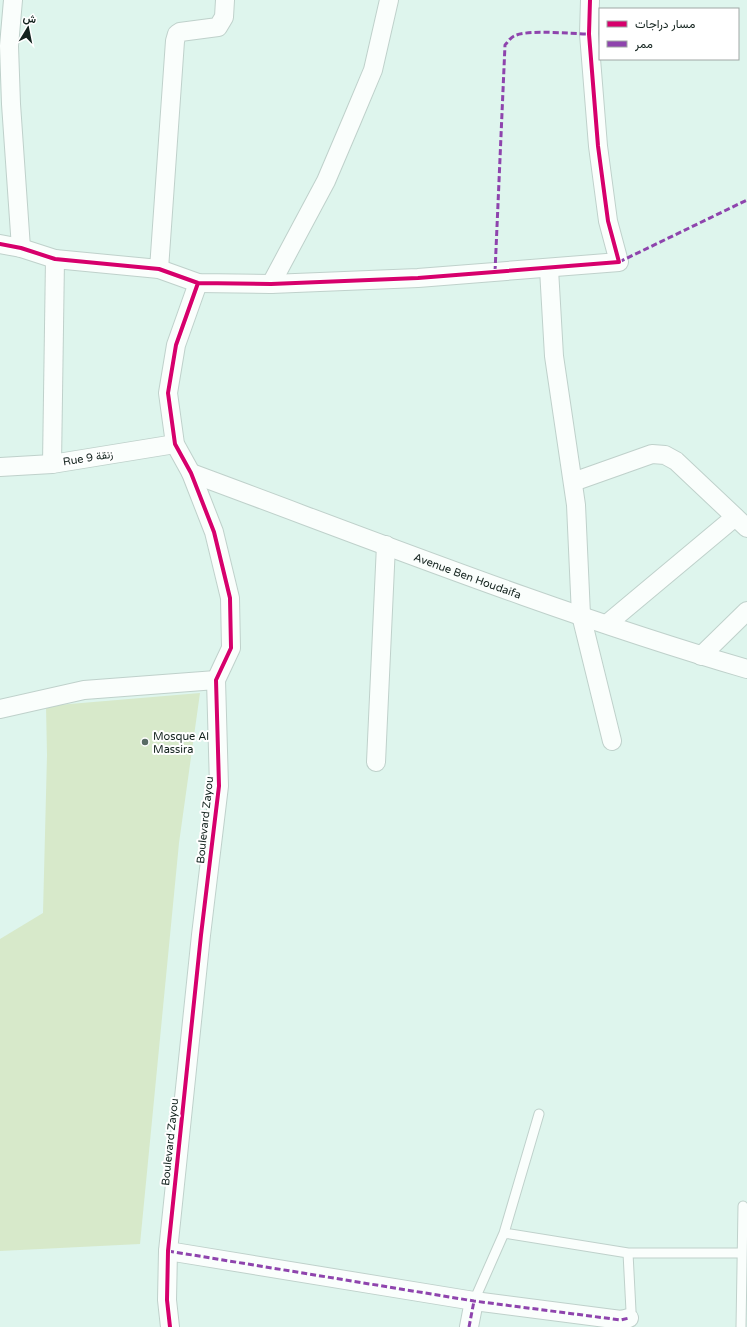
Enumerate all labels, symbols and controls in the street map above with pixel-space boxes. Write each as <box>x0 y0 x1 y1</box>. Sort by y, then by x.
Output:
north arrow <box>8 8 48 48</box>
legend <box>599 8 739 60</box>
text: ش <box>22 11 37 26</box>
text: مسار دراجات <box>635 17 695 32</box>
text: ممر <box>634 37 653 52</box>
street label: Rue 9 زنقة <box>62 448 114 468</box>
street label: Avenue Ben Houdaifa <box>412 550 523 601</box>
place label: Mosque Al Massira <box>153 730 209 756</box>
marker: Mosque Al Massira <box>140 737 150 747</box>
street label: Boulevard Zayou <box>194 776 216 864</box>
street label: Boulevard Zayou <box>159 1098 181 1186</box>

